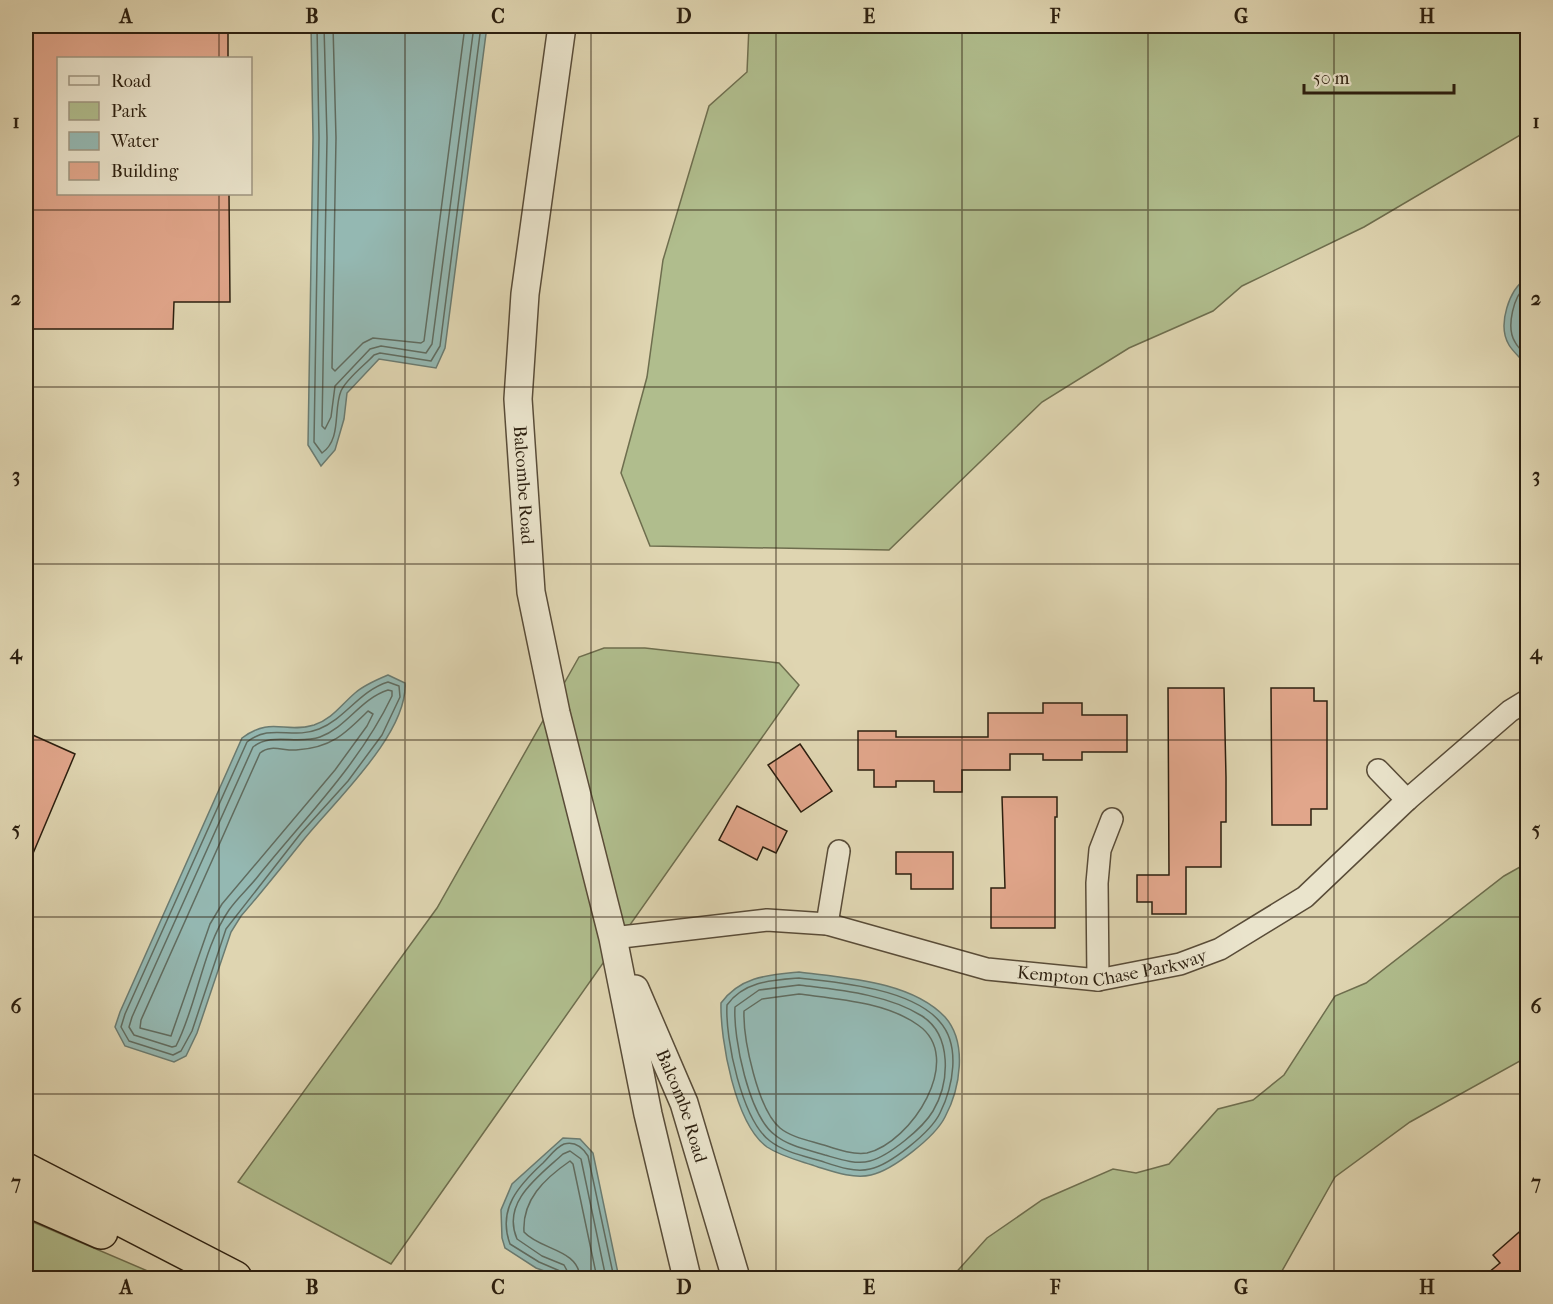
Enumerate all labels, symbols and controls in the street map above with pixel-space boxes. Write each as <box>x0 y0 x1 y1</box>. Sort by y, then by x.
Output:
text: A <box>118 5 134 28</box>
text: B <box>305 5 319 28</box>
text: C <box>491 5 505 28</box>
text: D <box>676 5 692 28</box>
text: E <box>863 5 875 28</box>
text: F <box>1049 5 1061 28</box>
text: G <box>1234 5 1248 28</box>
text: H <box>1419 5 1435 28</box>
legend <box>57 57 252 195</box>
scale bar <box>1304 57 1454 95</box>
text: 50 m <box>1313 68 1350 89</box>
text: Road <box>111 71 151 92</box>
text: Park <box>111 101 148 122</box>
text: 1 <box>12 110 20 133</box>
text: 1 <box>1532 110 1540 133</box>
text: Water <box>110 131 159 152</box>
text: Building <box>111 161 179 182</box>
text: 2 <box>11 287 21 310</box>
text: 2 <box>1531 287 1541 310</box>
street label: Balcombe Road <box>509 425 538 545</box>
text: 3 <box>12 464 20 487</box>
text: 3 <box>1532 464 1540 487</box>
text: 4 <box>9 641 23 665</box>
text: 4 <box>1529 641 1543 665</box>
text: 5 <box>12 818 21 841</box>
text: 5 <box>1532 818 1541 841</box>
street label: Kempton Chase Parkway <box>1016 944 1211 992</box>
text: 6 <box>11 995 23 1018</box>
text: 6 <box>1531 995 1543 1018</box>
street label: Balcombe Road <box>651 1046 711 1165</box>
text: 7 <box>10 1171 21 1194</box>
text: 7 <box>1530 1171 1541 1194</box>
text: A <box>118 1276 134 1299</box>
text: B <box>305 1276 319 1299</box>
text: C <box>491 1276 505 1299</box>
text: D <box>676 1276 692 1299</box>
text: E <box>863 1276 875 1299</box>
text: F <box>1049 1276 1061 1299</box>
text: G <box>1234 1276 1248 1299</box>
text: H <box>1419 1276 1435 1299</box>

